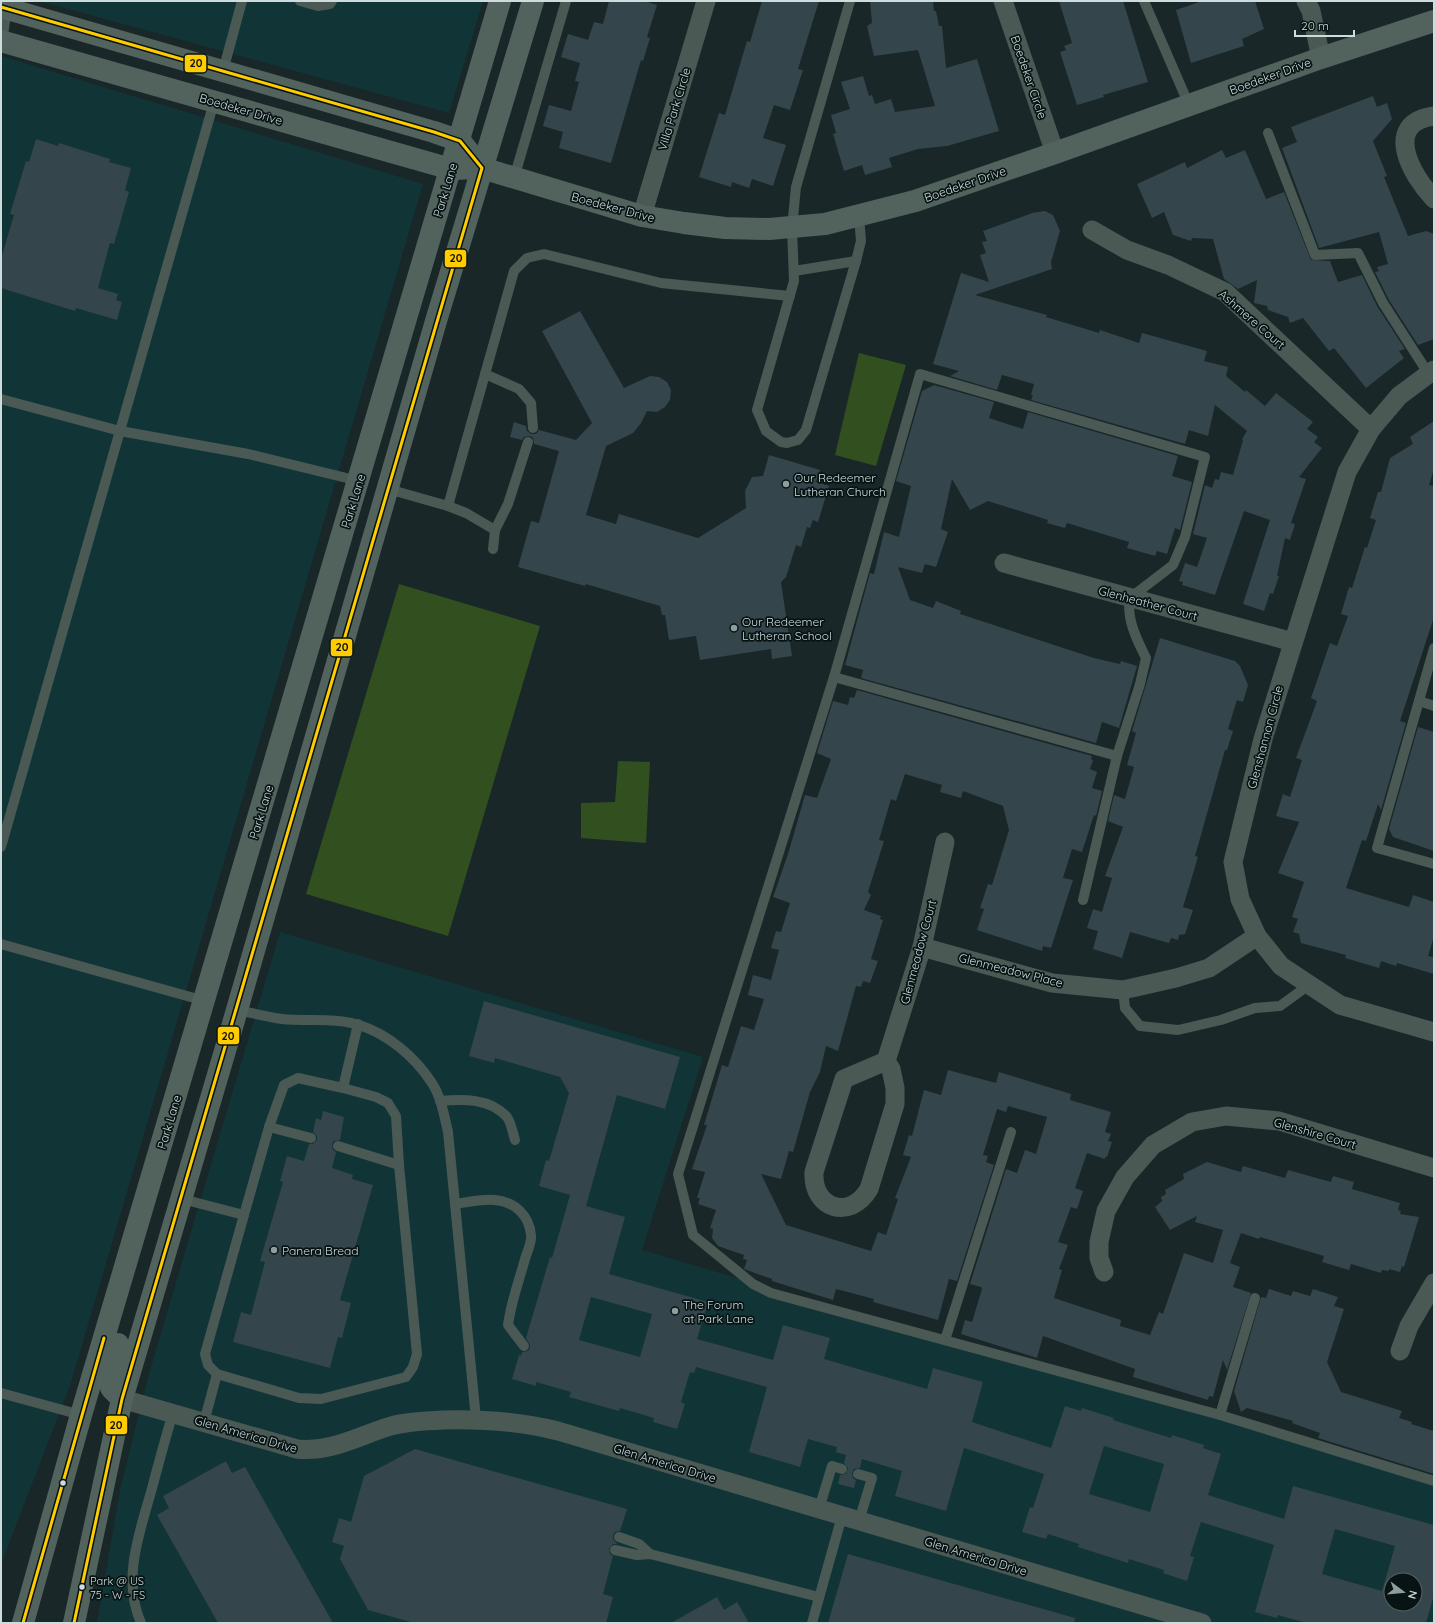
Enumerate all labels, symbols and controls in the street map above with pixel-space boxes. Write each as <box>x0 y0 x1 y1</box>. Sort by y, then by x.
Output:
scale bar <box>1295 12 1354 38</box>
text: 20 m <box>1301 18 1329 33</box>
street label: Boedeker Circle <box>1008 33 1050 121</box>
line badge: 20 <box>184 54 207 73</box>
street label: Boedeker Drive <box>1227 54 1313 98</box>
text: 20 <box>189 56 203 70</box>
street label: Villa Park Circle <box>654 66 694 152</box>
street label: Boedeker Drive <box>198 90 284 128</box>
street label: Park Lane <box>430 161 460 219</box>
street label: Boedeker Drive <box>922 163 1008 205</box>
street label: Boedeker Drive <box>570 189 656 225</box>
line badge: 20 <box>444 249 467 268</box>
text: 20 <box>449 251 463 265</box>
street label: Ashmere Court <box>1216 286 1288 352</box>
place label: Our Redeemer Lutheran Church <box>794 470 886 499</box>
street label: Park Lane <box>338 472 368 530</box>
marker: Our Redeemer Lutheran Church <box>781 479 791 489</box>
street label: Glenheather Court <box>1097 583 1199 623</box>
place label: Our Redeemer Lutheran School <box>742 614 832 643</box>
marker: Our Redeemer Lutheran School <box>729 623 739 633</box>
line badge: 20 <box>330 638 353 657</box>
text: 20 <box>335 640 349 654</box>
street label: Glenshannon Circle <box>1244 684 1286 790</box>
street label: Park Lane <box>246 783 276 841</box>
street label: Glenmeadow Court <box>897 898 939 1006</box>
street label: Glenmeadow Place <box>957 950 1065 990</box>
line badge: 20 <box>217 1026 240 1045</box>
text: 20 <box>221 1029 235 1043</box>
street label: Park Lane <box>154 1093 184 1151</box>
street label: Glenshire Court <box>1272 1114 1358 1152</box>
place label: Panera Bread <box>282 1243 359 1258</box>
marker: Panera Bread <box>269 1245 279 1255</box>
place label: The Forum at Park Lane <box>683 1297 754 1326</box>
marker: The Forum at Park Lane <box>670 1306 680 1316</box>
street label: Glen America Drive <box>193 1412 299 1456</box>
line badge: 20 <box>105 1415 128 1435</box>
text: 20 <box>109 1418 123 1432</box>
street label: Glen America Drive <box>612 1440 718 1486</box>
unlabelled marker <box>58 1478 68 1488</box>
street label: Glen America Drive <box>923 1533 1029 1579</box>
north arrow <box>1383 1572 1423 1612</box>
place label: Park @ US 75 - W - FS <box>90 1574 145 1602</box>
marker: Park @ US 75 - W - FS <box>77 1582 87 1592</box>
text: N <box>1405 1589 1420 1601</box>

